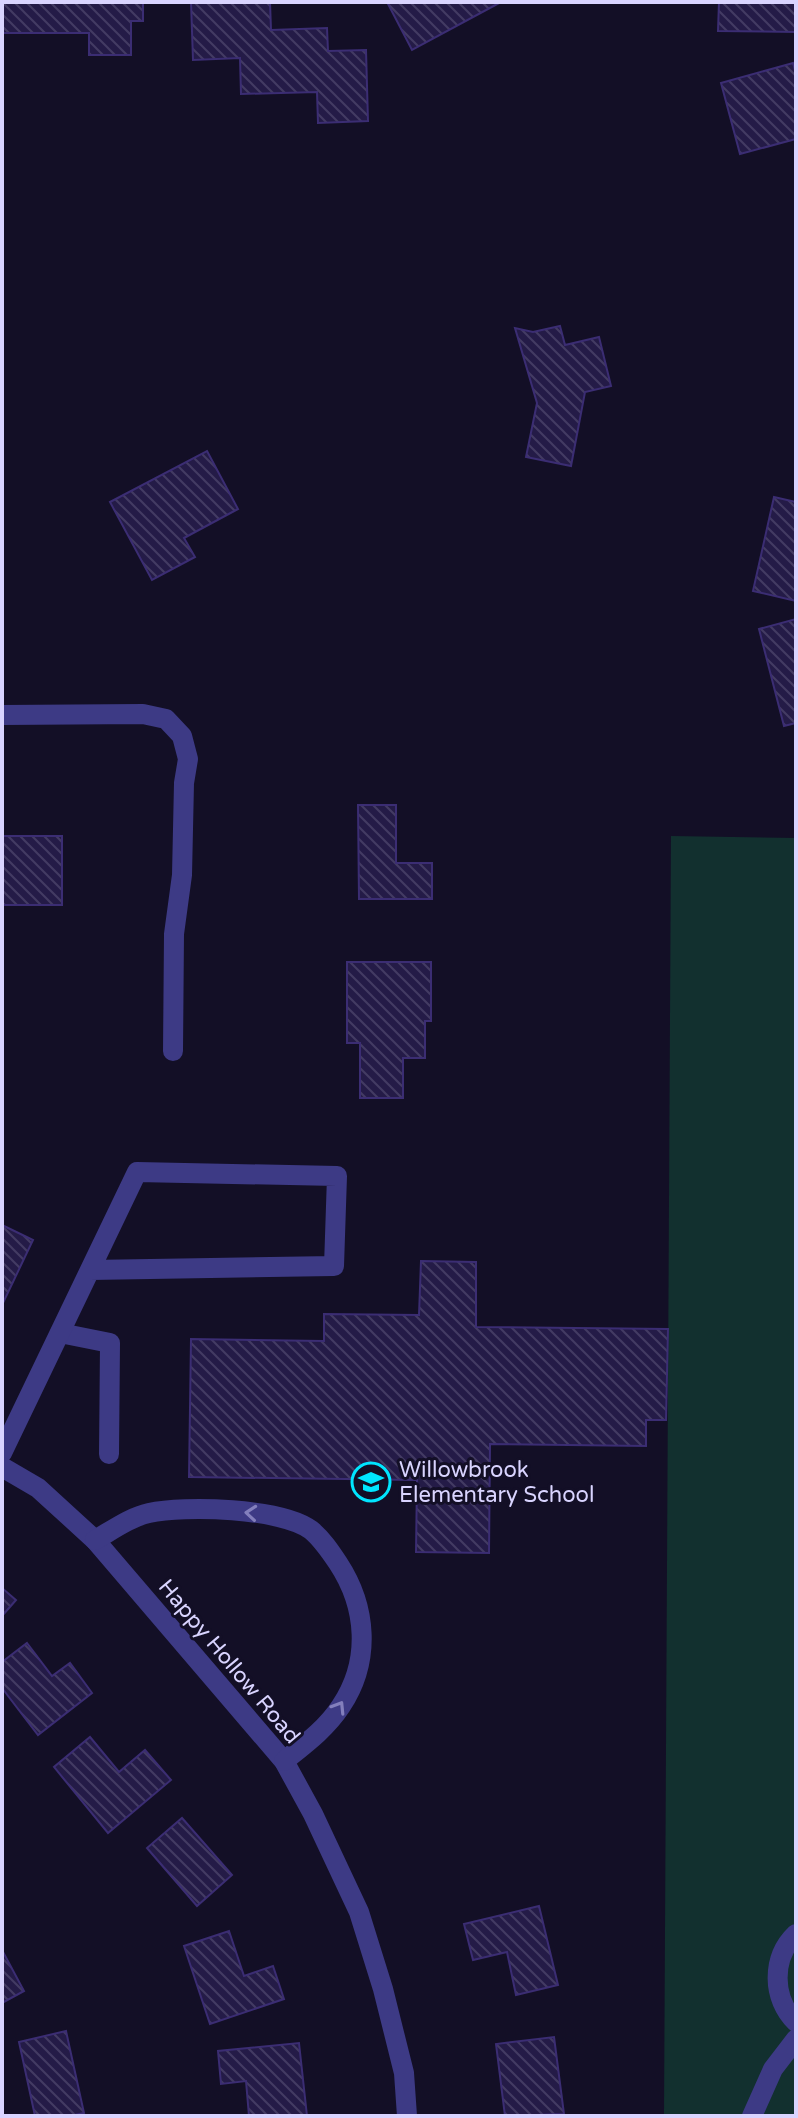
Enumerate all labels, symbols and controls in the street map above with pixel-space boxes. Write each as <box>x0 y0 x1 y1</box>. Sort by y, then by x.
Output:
place label: Willowbrook Elementary School <box>399 1457 594 1508</box>
school or university icon: Willowbrook Elementary School <box>350 1461 392 1503</box>
one-way arrow <box>245 1504 258 1521</box>
street label: Happy Hollow Road <box>153 1574 306 1749</box>
one-way arrow <box>330 1701 345 1716</box>

